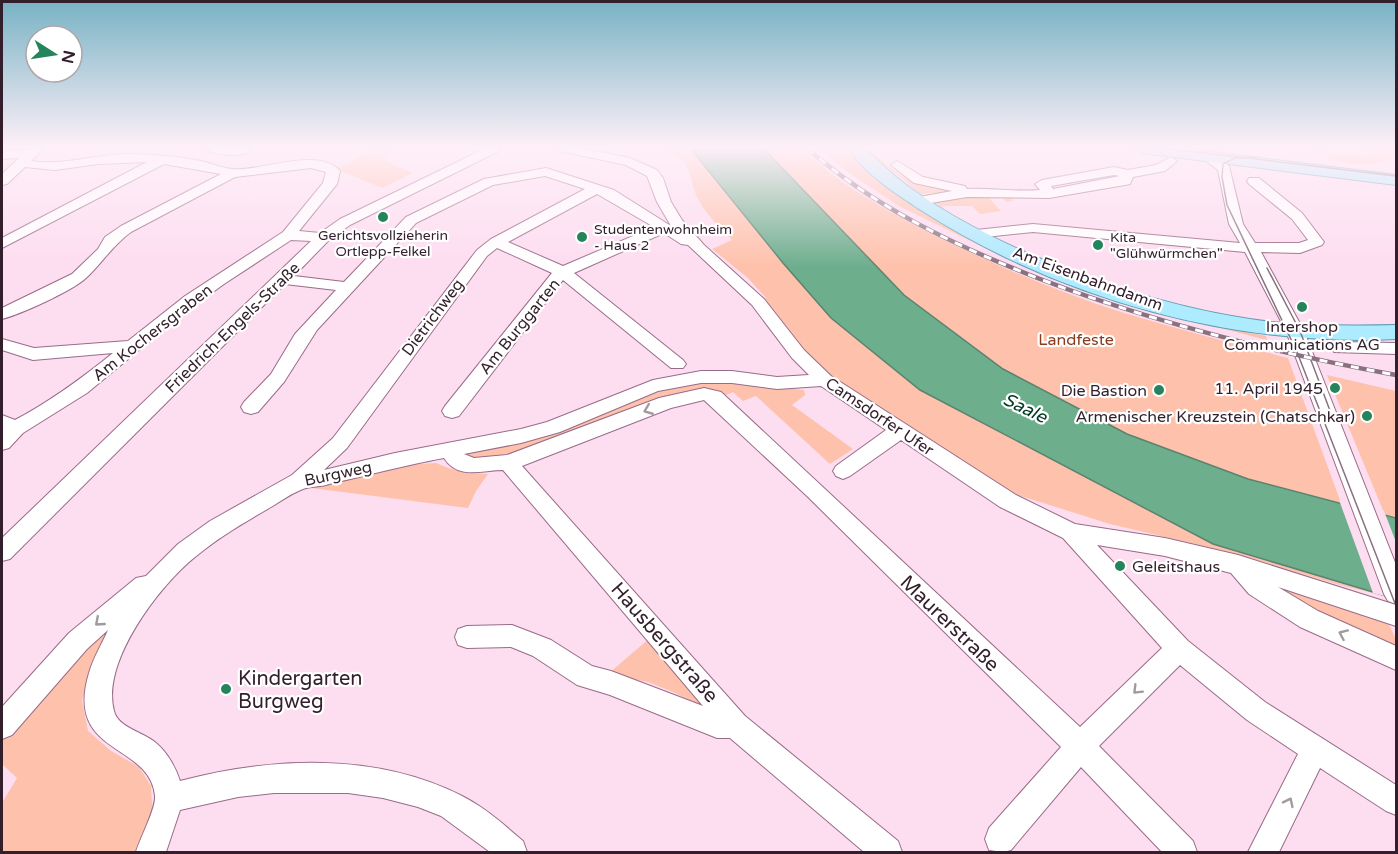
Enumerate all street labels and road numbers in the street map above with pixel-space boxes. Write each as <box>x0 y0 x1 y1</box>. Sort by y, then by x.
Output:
street label: Am Eisenbahndamm <box>1010 242 1166 315</box>
street label: Friedrich-Engels-Straße <box>161 258 304 397</box>
street label: Dietrichweg <box>397 275 468 360</box>
street label: Am Burggarten <box>475 275 564 379</box>
street label: Am Kochersgraben <box>89 280 216 386</box>
street label: Camsdorfer Ufer <box>822 373 938 461</box>
street label: Burgweg <box>303 457 374 491</box>
street label: Maurerstraße <box>895 570 1004 677</box>
street label: Hausbergstraße <box>605 578 723 708</box>

